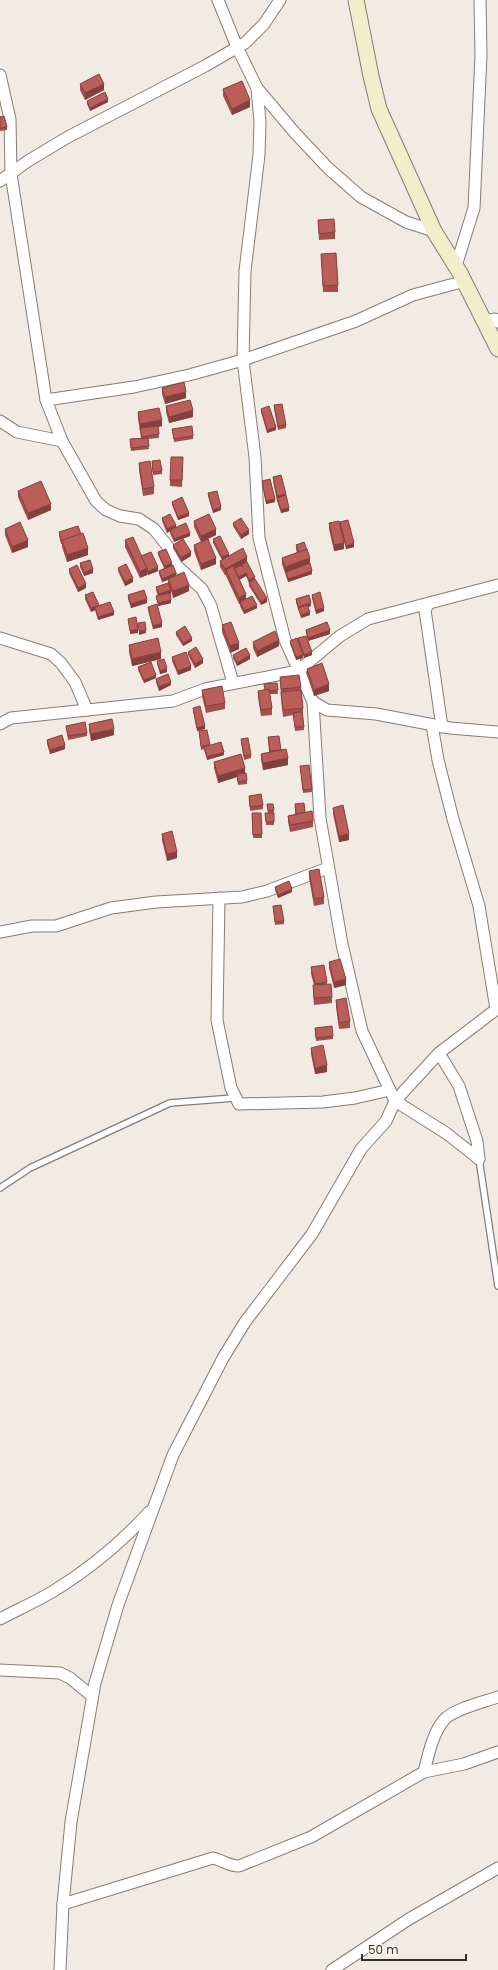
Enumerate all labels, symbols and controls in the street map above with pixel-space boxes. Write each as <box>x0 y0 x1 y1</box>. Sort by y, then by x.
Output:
scale bar <box>362 1936 466 1962</box>
text: 50 m <box>368 1941 399 1958</box>

